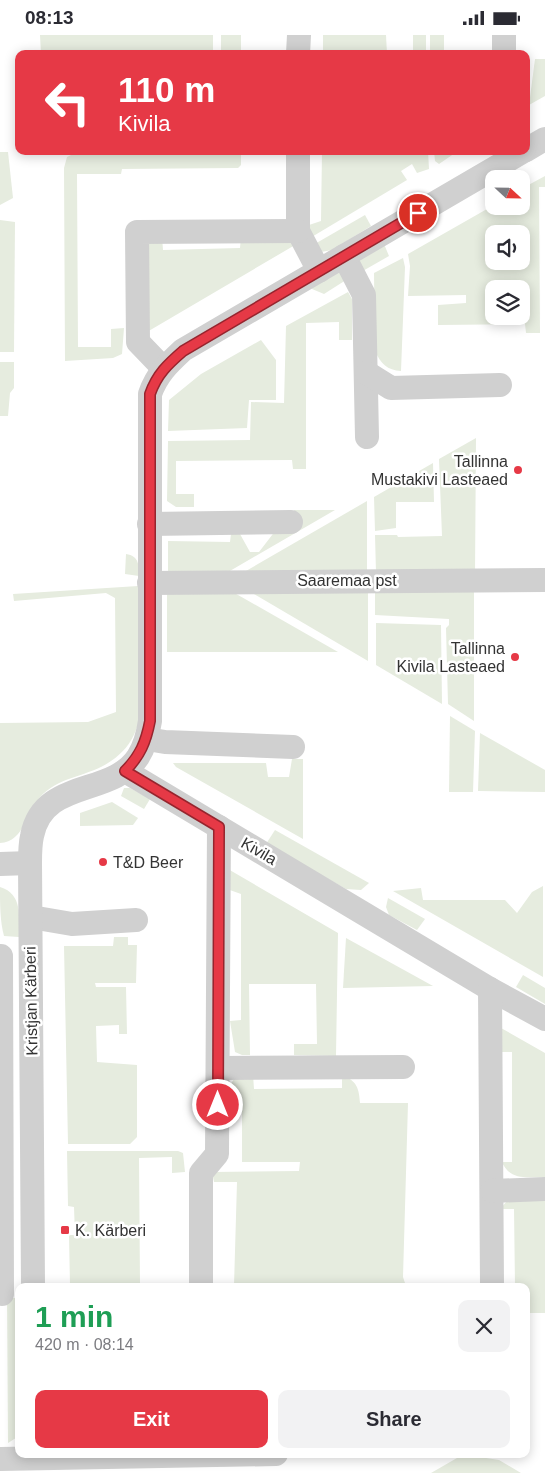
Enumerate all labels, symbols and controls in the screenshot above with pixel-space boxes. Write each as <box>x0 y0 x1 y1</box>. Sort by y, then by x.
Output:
text: 08:13 <box>25 7 74 28</box>
icon: left <box>35 70 100 135</box>
text: 110 m <box>118 70 215 109</box>
text: Kivila <box>118 111 171 136</box>
north arrow <box>485 170 530 215</box>
map controls <box>485 170 530 325</box>
pin <box>397 192 439 234</box>
icon: arrive <box>404 199 432 227</box>
button: sound <box>485 225 530 270</box>
button: layers <box>485 280 530 325</box>
place label: Tallinna Mustakivi Lasteaed <box>371 453 508 488</box>
marker: Tallinna Mustakivi Lasteaed <box>512 464 524 476</box>
street label: Saaremaa pst <box>297 572 397 589</box>
place label: Tallinna Kivila Lasteaed <box>396 640 505 675</box>
marker: Tallinna Kivila Lasteaed <box>509 651 521 663</box>
street label: Kivila <box>238 834 280 868</box>
place label: T&D Beer <box>113 854 184 871</box>
marker: T&D Beer <box>97 856 109 868</box>
street label: Kristjan Kärberi <box>22 946 40 1056</box>
position arrow <box>191 1078 243 1130</box>
place label: K. Kärberi <box>75 1222 146 1239</box>
marker: K. Kärberi <box>59 1224 71 1236</box>
text: 1 min <box>35 1300 113 1333</box>
button: close <box>458 1300 510 1352</box>
text: 420 m · 08:14 <box>35 1336 134 1353</box>
button: Exit <box>35 1390 268 1448</box>
button: Share <box>278 1390 510 1448</box>

